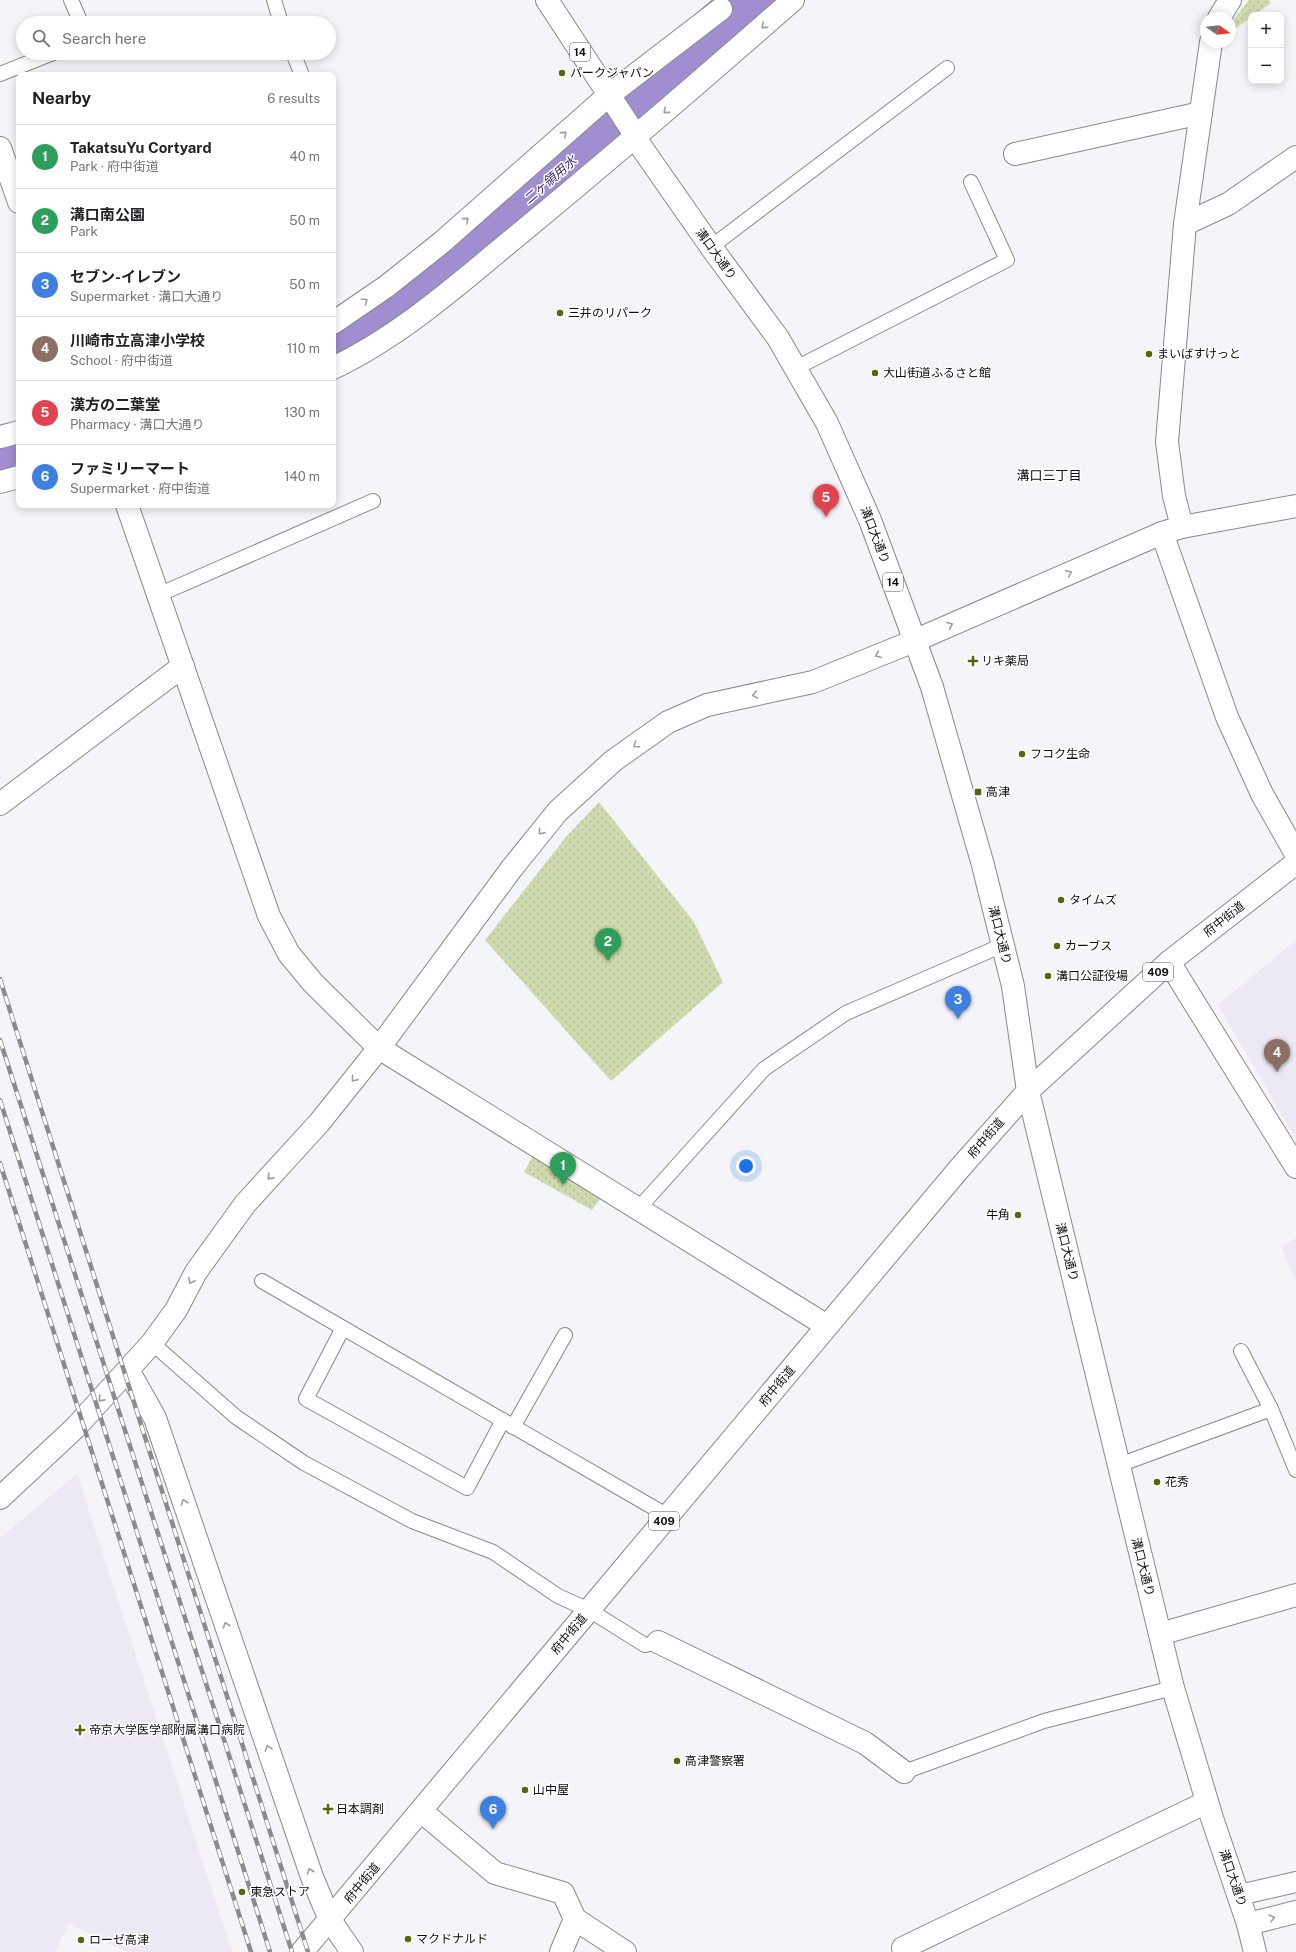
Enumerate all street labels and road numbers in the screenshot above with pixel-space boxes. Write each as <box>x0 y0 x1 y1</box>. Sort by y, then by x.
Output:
road number: 14 <box>570 43 590 61</box>
street label: 溝口大通り <box>693 226 739 282</box>
street label: 溝口大通り <box>858 504 892 566</box>
road number: 14 <box>883 573 903 591</box>
street label: 府中街道 <box>1201 899 1247 939</box>
street label: 溝口大通り <box>986 904 1014 966</box>
road number: 409 <box>1143 963 1173 981</box>
street label: 府中街道 <box>965 1115 1007 1161</box>
street label: 溝口大通り <box>1053 1221 1081 1283</box>
street label: 府中街道 <box>756 1363 798 1409</box>
road number: 409 <box>649 1512 679 1530</box>
street label: 溝口大通り <box>1129 1536 1157 1598</box>
street label: 府中街道 <box>548 1611 590 1657</box>
street label: 溝口大通り <box>1217 1847 1249 1909</box>
street label: 府中街道 <box>341 1860 383 1906</box>

